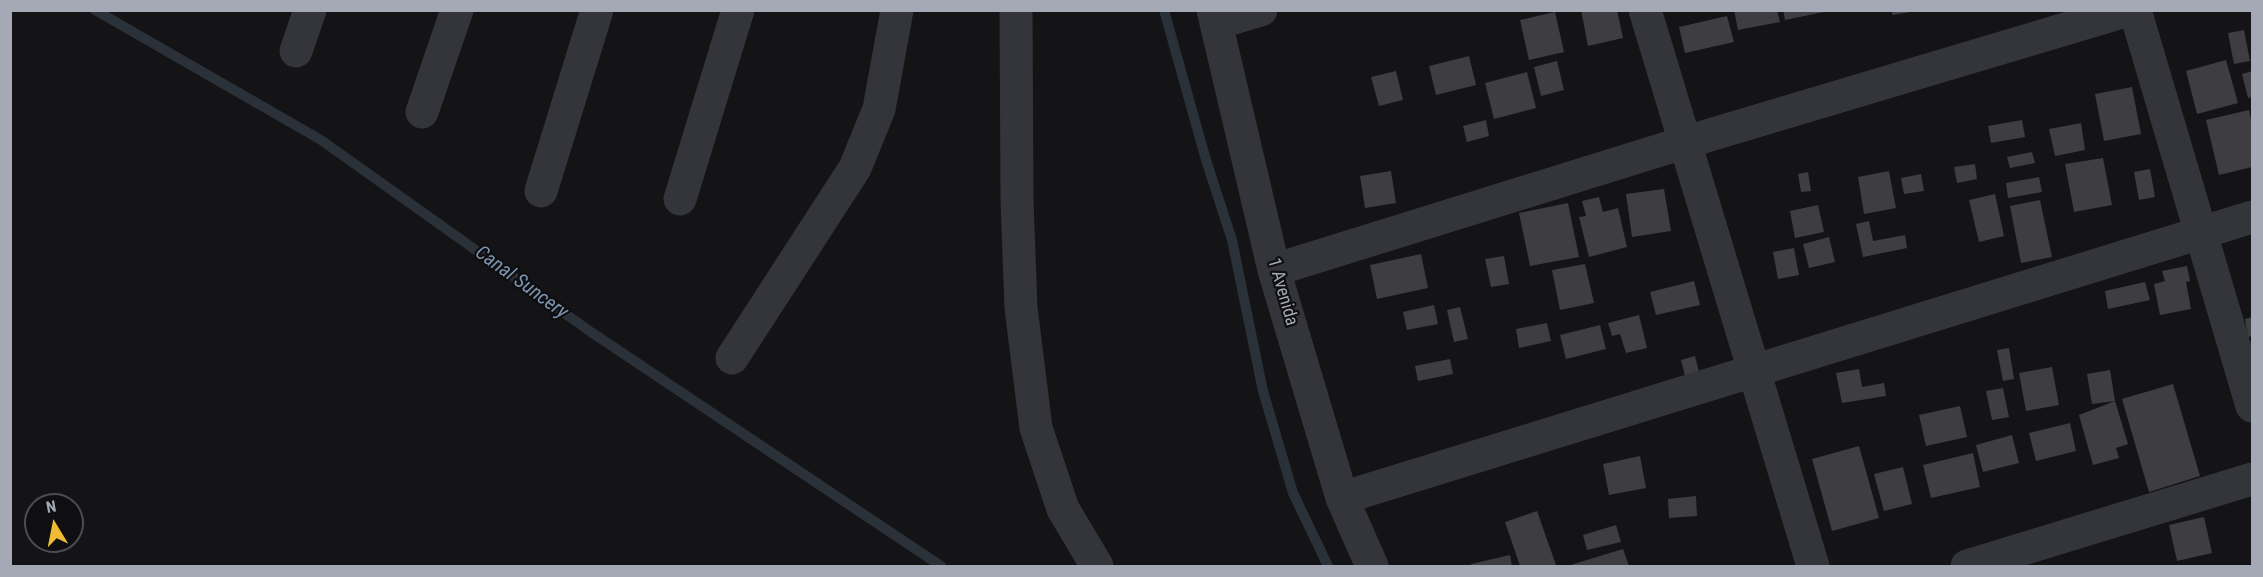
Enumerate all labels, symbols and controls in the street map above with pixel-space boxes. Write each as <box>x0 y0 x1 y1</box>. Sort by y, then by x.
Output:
water label: Canal Suncery <box>470 241 572 325</box>
street label: 1 Avenida <box>1262 256 1302 328</box>
north arrow <box>24 493 84 553</box>
text: N <box>45 497 58 517</box>

